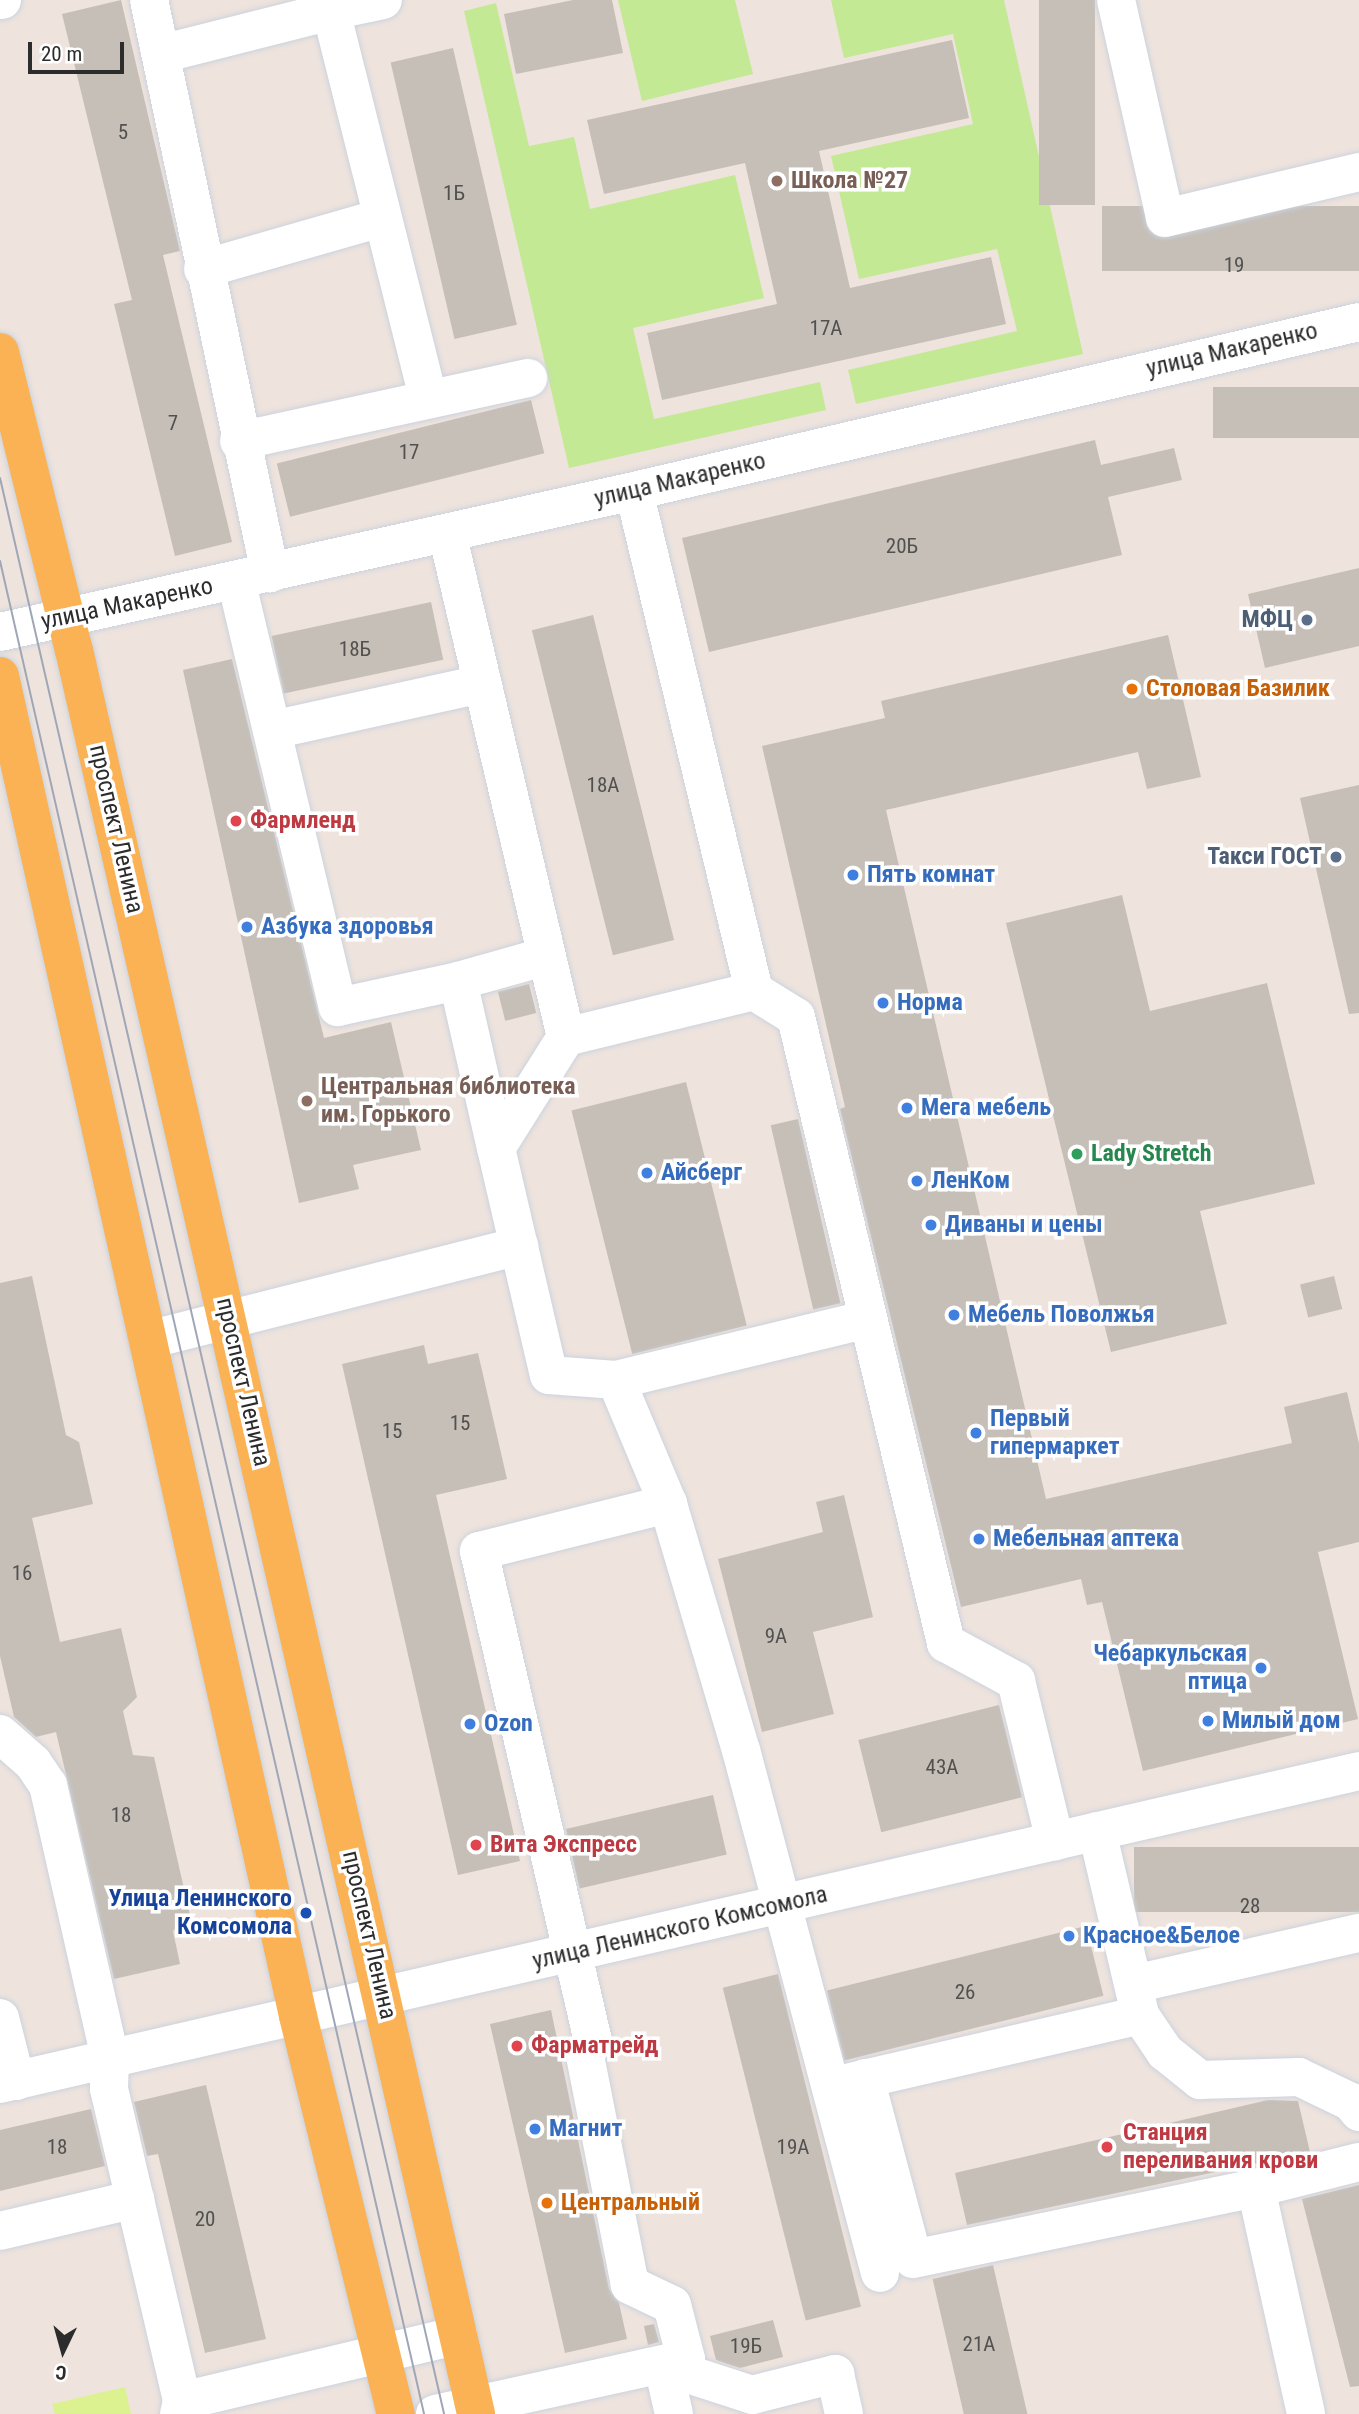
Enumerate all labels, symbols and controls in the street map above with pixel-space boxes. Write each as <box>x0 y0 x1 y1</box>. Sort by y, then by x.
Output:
scale bar <box>32 28 128 72</box>
text: 20 m <box>41 42 82 66</box>
house number: 5 <box>118 119 128 145</box>
place label: Школа №27 <box>791 167 908 195</box>
marker: Школа №27 <box>769 173 785 189</box>
house number: 1Б <box>443 180 465 206</box>
house number: 19 <box>1224 252 1244 278</box>
house number: 17А <box>810 315 842 341</box>
street label: улица Макаренко <box>1144 316 1320 384</box>
house number: 7 <box>168 410 178 436</box>
house number: 17 <box>399 439 419 465</box>
street label: улица Макаренко <box>592 446 768 514</box>
house number: 20Б <box>886 533 918 559</box>
street label: улица Макаренко <box>38 572 216 636</box>
place label: МФЦ <box>1241 606 1293 634</box>
marker: МФЦ <box>1299 612 1315 628</box>
house number: 18Б <box>339 636 371 662</box>
place label: Столовая Базилик <box>1146 675 1330 703</box>
marker: Столовая Базилик <box>1124 681 1140 697</box>
street label: проспект Ленина <box>83 742 149 916</box>
house number: 18А <box>587 772 619 798</box>
place label: Фармленд <box>250 807 355 835</box>
marker: Фармленд <box>228 813 244 829</box>
place label: Такси ГОСТ <box>1207 843 1322 871</box>
marker: Такси ГОСТ <box>1328 849 1344 865</box>
place label: Пять комнат <box>867 861 995 889</box>
marker: Пять комнат <box>845 867 861 883</box>
place label: Азбука здоровья <box>261 913 434 941</box>
marker: Азбука здоровья <box>239 919 255 935</box>
place label: Норма <box>897 989 963 1017</box>
marker: Норма <box>875 995 891 1011</box>
place label: Центральная библиотека им. Горького <box>321 1073 576 1129</box>
marker: Центральная библиотека им. Горького <box>299 1093 315 1109</box>
place label: Мега мебель <box>921 1094 1051 1122</box>
marker: Мега мебель <box>899 1100 915 1116</box>
place label: Lady Stretch <box>1091 1140 1212 1168</box>
marker: Lady Stretch <box>1069 1146 1085 1162</box>
place label: Айсберг <box>661 1159 742 1187</box>
marker: Айсберг <box>639 1165 655 1181</box>
place label: ЛенКом <box>931 1167 1010 1195</box>
marker: ЛенКом <box>909 1173 925 1189</box>
place label: Диваны и цены <box>945 1211 1103 1239</box>
marker: Диваны и цены <box>923 1217 939 1233</box>
street label: проспект Ленина <box>210 1295 276 1469</box>
place label: Мебель Поволжья <box>968 1301 1155 1329</box>
marker: Мебель Поволжья <box>946 1307 962 1323</box>
place label: Первый гипермаркет <box>990 1405 1120 1461</box>
house number: 15 <box>450 1410 470 1436</box>
house number: 15 <box>382 1418 402 1444</box>
marker: Первый гипермаркет <box>968 1425 984 1441</box>
place label: Мебельная аптека <box>993 1525 1179 1553</box>
marker: Мебельная аптека <box>971 1531 987 1547</box>
house number: 16 <box>12 1560 32 1586</box>
house number: 9А <box>765 1623 787 1649</box>
place label: Чебаркульская птица <box>1093 1640 1247 1696</box>
marker: Чебаркульская птица <box>1253 1660 1269 1676</box>
place label: Милый дом <box>1222 1707 1341 1735</box>
place label: Ozon <box>484 1710 533 1738</box>
marker: Милый дом <box>1200 1713 1216 1729</box>
marker: Ozon <box>462 1716 478 1732</box>
house number: 43А <box>926 1754 958 1780</box>
house number: 18 <box>111 1802 131 1828</box>
place label: Вита Экспресс <box>490 1831 637 1859</box>
marker: Вита Экспресс <box>468 1837 484 1853</box>
street label: проспект Ленина <box>336 1848 402 2022</box>
street label: улица Ленинского Комсомола <box>530 1880 830 1976</box>
place label: Улица Ленинского Комсомола <box>109 1885 292 1941</box>
house number: 28 <box>1240 1893 1260 1919</box>
marker: Улица Ленинского Комсомола <box>298 1905 314 1921</box>
place label: Красное&Белое <box>1083 1922 1240 1950</box>
marker: Красное&Белое <box>1061 1928 1077 1944</box>
house number: 26 <box>955 1979 975 2005</box>
place label: Фарматрейд <box>531 2032 658 2060</box>
marker: Фарматрейд <box>509 2038 525 2054</box>
place label: Магнит <box>549 2115 622 2143</box>
place label: Станция переливания крови <box>1123 2119 1318 2175</box>
marker: Магнит <box>527 2121 543 2137</box>
house number: 18 <box>47 2134 67 2160</box>
house number: 19А <box>777 2134 809 2160</box>
marker: Станция переливания крови <box>1097 2137 1117 2157</box>
place label: Центральный <box>561 2189 700 2217</box>
marker: Центральный <box>539 2195 555 2211</box>
house number: 20 <box>195 2206 215 2232</box>
north arrow <box>28 2316 98 2386</box>
house number: 21А <box>963 2331 995 2357</box>
house number: 19Б <box>730 2333 762 2359</box>
text: С <box>55 2360 68 2384</box>

